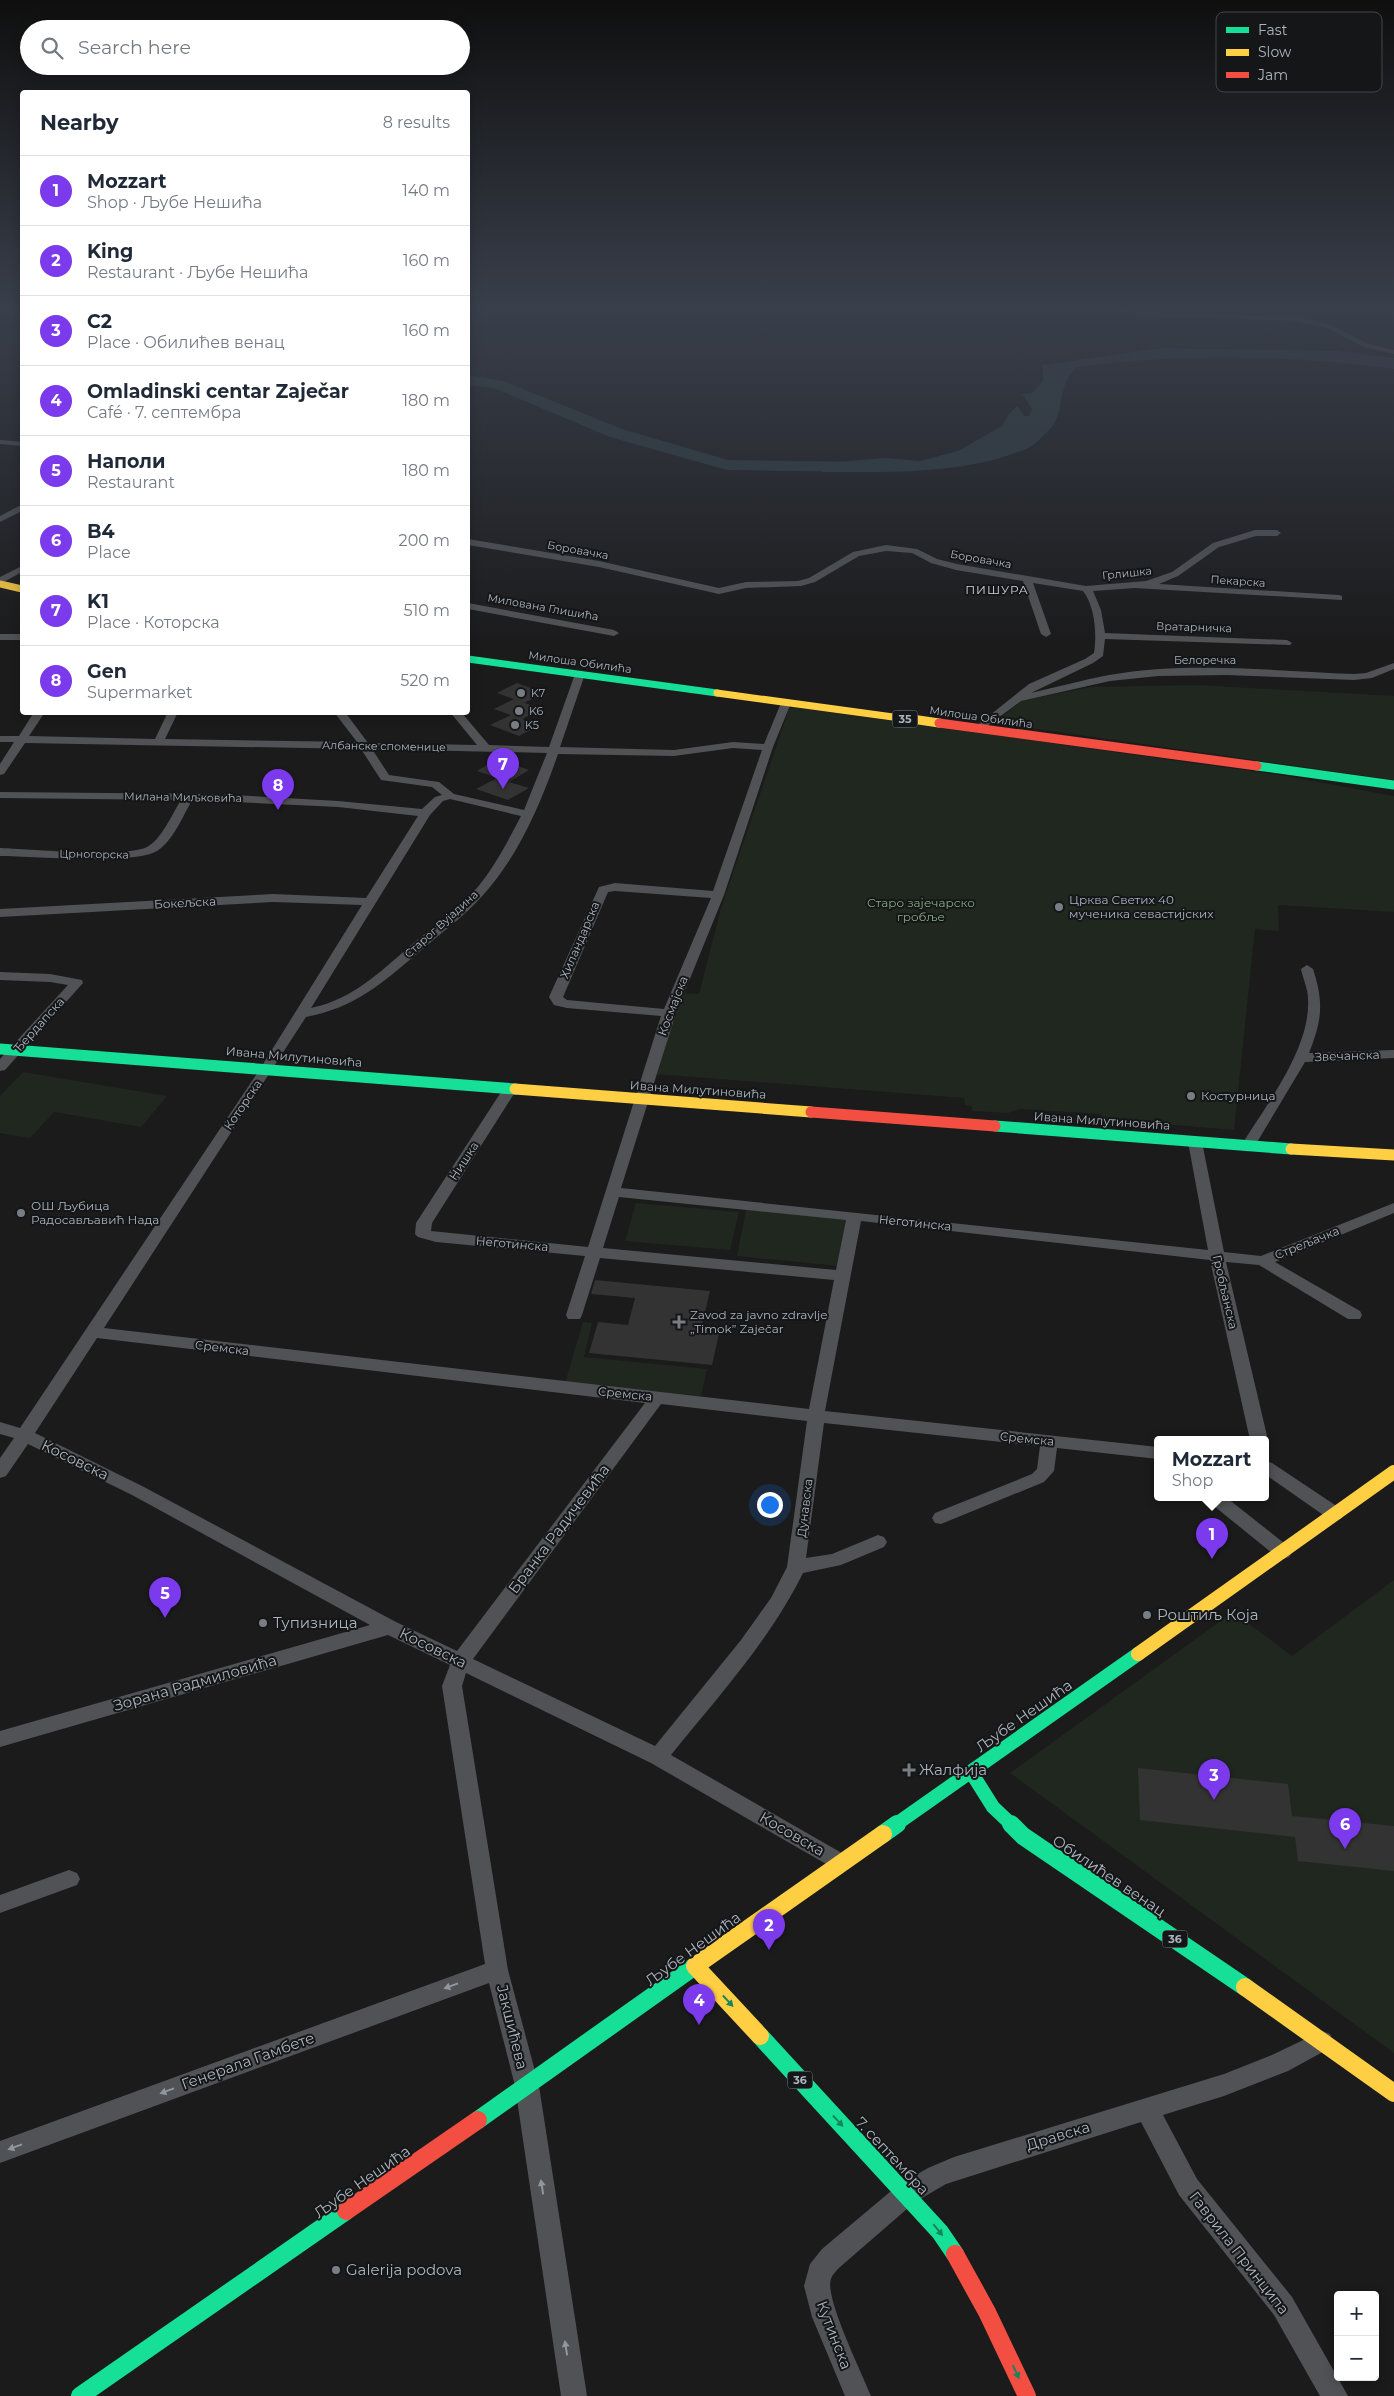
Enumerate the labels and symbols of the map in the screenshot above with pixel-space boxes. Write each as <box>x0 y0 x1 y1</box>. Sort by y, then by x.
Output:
legend <box>1216 12 1382 92</box>
text: Fast <box>1258 21 1288 39</box>
text: Slow <box>1258 43 1292 61</box>
text: Jam <box>1257 66 1288 84</box>
street label: Боровачка <box>546 538 610 562</box>
street label: Боровачка <box>949 547 1013 571</box>
street label: Грлишка <box>1101 563 1153 583</box>
street label: Пекарска <box>1210 572 1266 590</box>
district label: ПИШУРА <box>965 582 1029 597</box>
street label: Милована Глишића <box>486 590 600 624</box>
street label: Вратарничка <box>1156 619 1232 635</box>
street label: Милоша Обилића <box>527 648 633 676</box>
street label: Белоречка <box>1174 653 1236 667</box>
place label: K7 <box>531 686 545 700</box>
marker: K7 <box>515 687 527 699</box>
street label: Милоша Обилића <box>928 703 1034 731</box>
place label: K6 <box>529 704 544 718</box>
marker: K6 <box>513 705 525 717</box>
road number: 35 <box>892 711 918 728</box>
place label: K5 <box>525 718 539 732</box>
marker: K5 <box>509 719 521 731</box>
street label: Албанске споменице <box>322 738 446 754</box>
pin: 7 <box>487 748 519 789</box>
pin: 8 <box>262 769 294 810</box>
street label: Милана Миљковића <box>124 789 242 805</box>
street label: Црногорска <box>59 846 129 862</box>
street label: Старог Вујадина <box>401 887 481 961</box>
place label: Црква Светих 40 мученика севастијских <box>1069 892 1214 921</box>
street label: Бокељска <box>154 893 216 912</box>
park label: Старо зајечарско гробље <box>867 895 975 924</box>
street label: Хиландарска <box>557 899 603 981</box>
marker: Црква Светих 40 мученика севастијских <box>1053 901 1065 913</box>
street label: Космајска <box>654 974 691 1038</box>
street label: Ђердапска <box>10 994 67 1055</box>
street label: Ивана Милутиновића <box>225 1043 363 1070</box>
street label: Звечанска <box>1314 1047 1380 1064</box>
street label: Которска <box>220 1077 265 1133</box>
street label: Ивана Милутиновића <box>629 1077 767 1102</box>
place label: Костурница <box>1201 1088 1276 1103</box>
marker: Костурница <box>1185 1090 1197 1102</box>
street label: Ивана Милутиновића <box>1033 1108 1171 1133</box>
street label: Нишка <box>446 1139 482 1183</box>
place label: ОШ Љубица Радосављавић Нада <box>31 1198 159 1227</box>
marker: ОШ Љубица Радосављавић Нада <box>15 1207 27 1219</box>
street label: Неготинска <box>878 1211 952 1234</box>
street label: Стрељачка <box>1272 1223 1341 1262</box>
street label: Неготинска <box>475 1233 549 1254</box>
street label: Гробљанска <box>1210 1253 1241 1331</box>
place label: Zavod za javno zdravlje „Timok” Zaječar <box>690 1307 828 1336</box>
marker: Zavod za javno zdravlje „Timok” Zaječar <box>672 1315 686 1329</box>
street label: Сремска <box>194 1337 250 1358</box>
street label: Сремска <box>597 1383 653 1404</box>
street label: Сремска <box>999 1428 1055 1449</box>
street label: Косовска <box>39 1435 112 1484</box>
street label: Бранка Радичевића <box>504 1460 613 1597</box>
street label: Дунавска <box>793 1478 816 1538</box>
your location <box>757 1492 783 1518</box>
pin: 1 <box>1196 1518 1228 1559</box>
pin: 5 <box>149 1577 181 1618</box>
place label: Роштиљ Која <box>1157 1605 1259 1624</box>
marker: Роштиљ Која <box>1141 1609 1153 1621</box>
place label: Тупизница <box>273 1613 358 1632</box>
marker: Тупизница <box>257 1617 269 1629</box>
street label: Косовска <box>397 1623 470 1672</box>
street label: Зорана Радмиловића <box>111 1650 279 1715</box>
street label: Љубе Нешића <box>972 1675 1076 1756</box>
pin: 3 <box>1198 1759 1230 1800</box>
place label: Жалфија <box>919 1760 987 1779</box>
marker: Жалфија <box>903 1764 915 1776</box>
street label: Косовска <box>756 1807 828 1860</box>
pin: 6 <box>1329 1808 1361 1849</box>
street label: Обилићев венац <box>1049 1831 1170 1921</box>
street label: Љубе Нешића <box>641 1908 744 1990</box>
pin: 2 <box>753 1909 785 1950</box>
road number: 36 <box>1162 1930 1188 1948</box>
one-way arrow <box>443 1982 458 1990</box>
street label: Јакшићева <box>493 1982 532 2071</box>
pin: 4 <box>683 1984 715 2025</box>
one-way arrow <box>722 1995 734 2007</box>
street label: Генерала Гамбете <box>179 2028 317 2093</box>
road number: 36 <box>788 2072 812 2088</box>
one-way arrow <box>159 2087 174 2095</box>
street label: 7. септембра <box>851 2113 933 2199</box>
one-way arrow <box>832 2114 844 2126</box>
street label: Дравска <box>1024 2117 1092 2154</box>
street label: Љубе Нешића <box>310 2141 414 2222</box>
one-way arrow <box>7 2144 22 2151</box>
one-way arrow <box>538 2179 546 2195</box>
street label: Гаврила Принципа <box>1185 2187 1293 2318</box>
one-way arrow <box>933 2223 944 2236</box>
place label: Galerija podova <box>346 2260 462 2279</box>
marker: Galerija podova <box>330 2264 342 2276</box>
street label: Кутинска <box>813 2298 856 2372</box>
one-way arrow <box>562 2339 570 2355</box>
one-way arrow <box>1012 2365 1020 2379</box>

